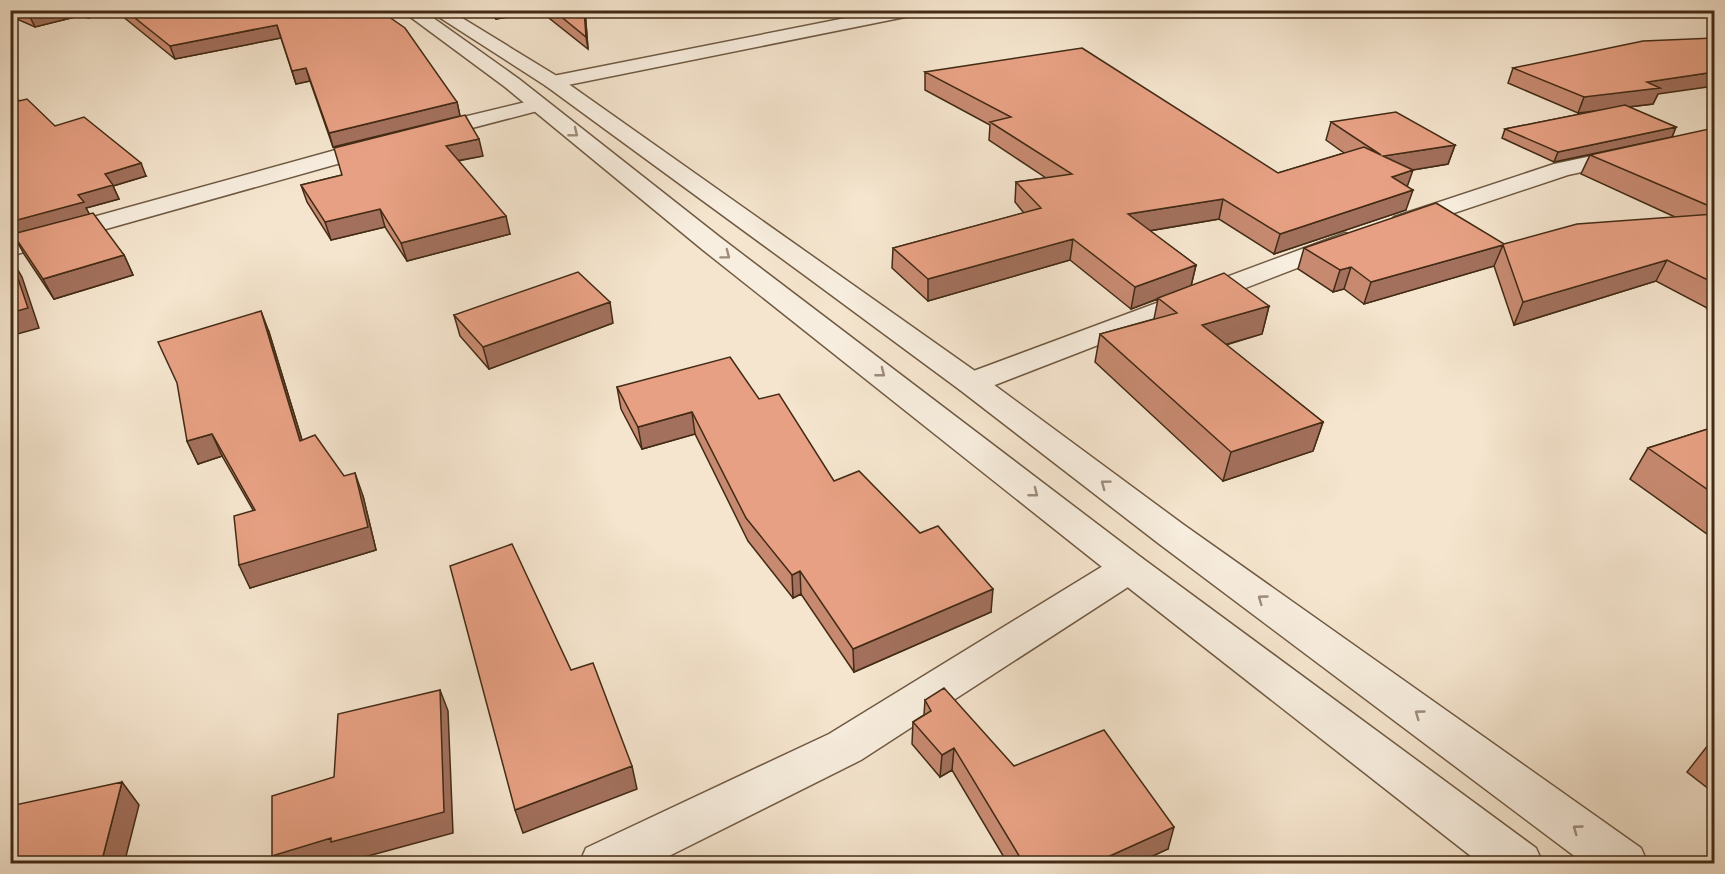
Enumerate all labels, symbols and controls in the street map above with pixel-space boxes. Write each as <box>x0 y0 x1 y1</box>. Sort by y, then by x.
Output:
one-way arrow <box>567 126 578 137</box>
one-way arrow <box>719 247 730 258</box>
one-way arrow <box>874 366 885 377</box>
one-way arrow <box>1101 480 1112 491</box>
one-way arrow <box>1028 486 1039 497</box>
one-way arrow <box>1257 596 1268 607</box>
one-way arrow <box>1415 710 1426 721</box>
one-way arrow <box>1573 825 1584 836</box>

